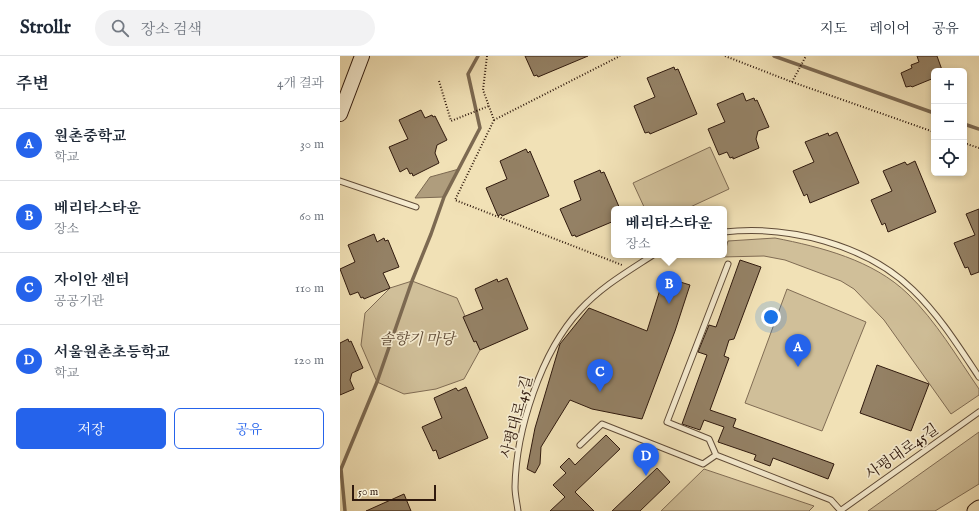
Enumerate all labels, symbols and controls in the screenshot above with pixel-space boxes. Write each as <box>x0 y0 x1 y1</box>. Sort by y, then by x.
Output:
search box <box>95 10 375 46</box>
text: Strollr <box>20 16 71 40</box>
icon: search <box>109 17 131 39</box>
text: 장소 검색 <box>141 20 202 39</box>
text: 지도 <box>820 20 847 38</box>
text: 레이어 <box>869 20 910 38</box>
text: 공유 <box>932 20 959 38</box>
map controls <box>931 68 967 176</box>
button: + <box>931 68 967 104</box>
text: 주변 <box>16 74 49 95</box>
text: 4개 결과 <box>277 75 324 92</box>
button: − <box>931 104 967 140</box>
text: 원촌중학교 <box>54 127 126 146</box>
text: A <box>25 136 33 153</box>
text: 30 m <box>300 136 324 153</box>
button: locate <box>931 140 967 176</box>
text: 학교 <box>54 149 79 166</box>
text: 베리타스타운 <box>54 199 141 218</box>
popup <box>611 206 727 258</box>
text: B <box>25 208 33 225</box>
text: 60 m <box>299 208 324 225</box>
text: 베리타스타운 <box>626 214 712 233</box>
text: 장소 <box>54 221 79 238</box>
text: 장소 <box>626 236 651 253</box>
text: 자이안 센터 <box>54 271 130 290</box>
pin: B <box>656 271 682 304</box>
text: C <box>24 280 34 297</box>
text: 110 m <box>295 280 324 297</box>
text: 공공기관 <box>54 293 104 310</box>
your location <box>761 307 781 327</box>
park label: 솔향기 마당 <box>379 330 457 349</box>
pin: A <box>785 334 811 367</box>
text: 서울원촌초등학교 <box>54 343 170 362</box>
text: D <box>24 352 34 369</box>
text: 120 m <box>294 352 324 369</box>
pin: C <box>587 359 613 392</box>
text: 학교 <box>54 365 79 382</box>
street label: 사평대로45길 <box>497 373 537 461</box>
button: 저장 <box>16 408 166 449</box>
button: 공유 <box>174 408 324 449</box>
street label: 사평대로45길 <box>862 420 942 484</box>
pin: D <box>633 443 659 476</box>
scale bar <box>352 483 436 502</box>
text: 50 m <box>358 485 378 499</box>

